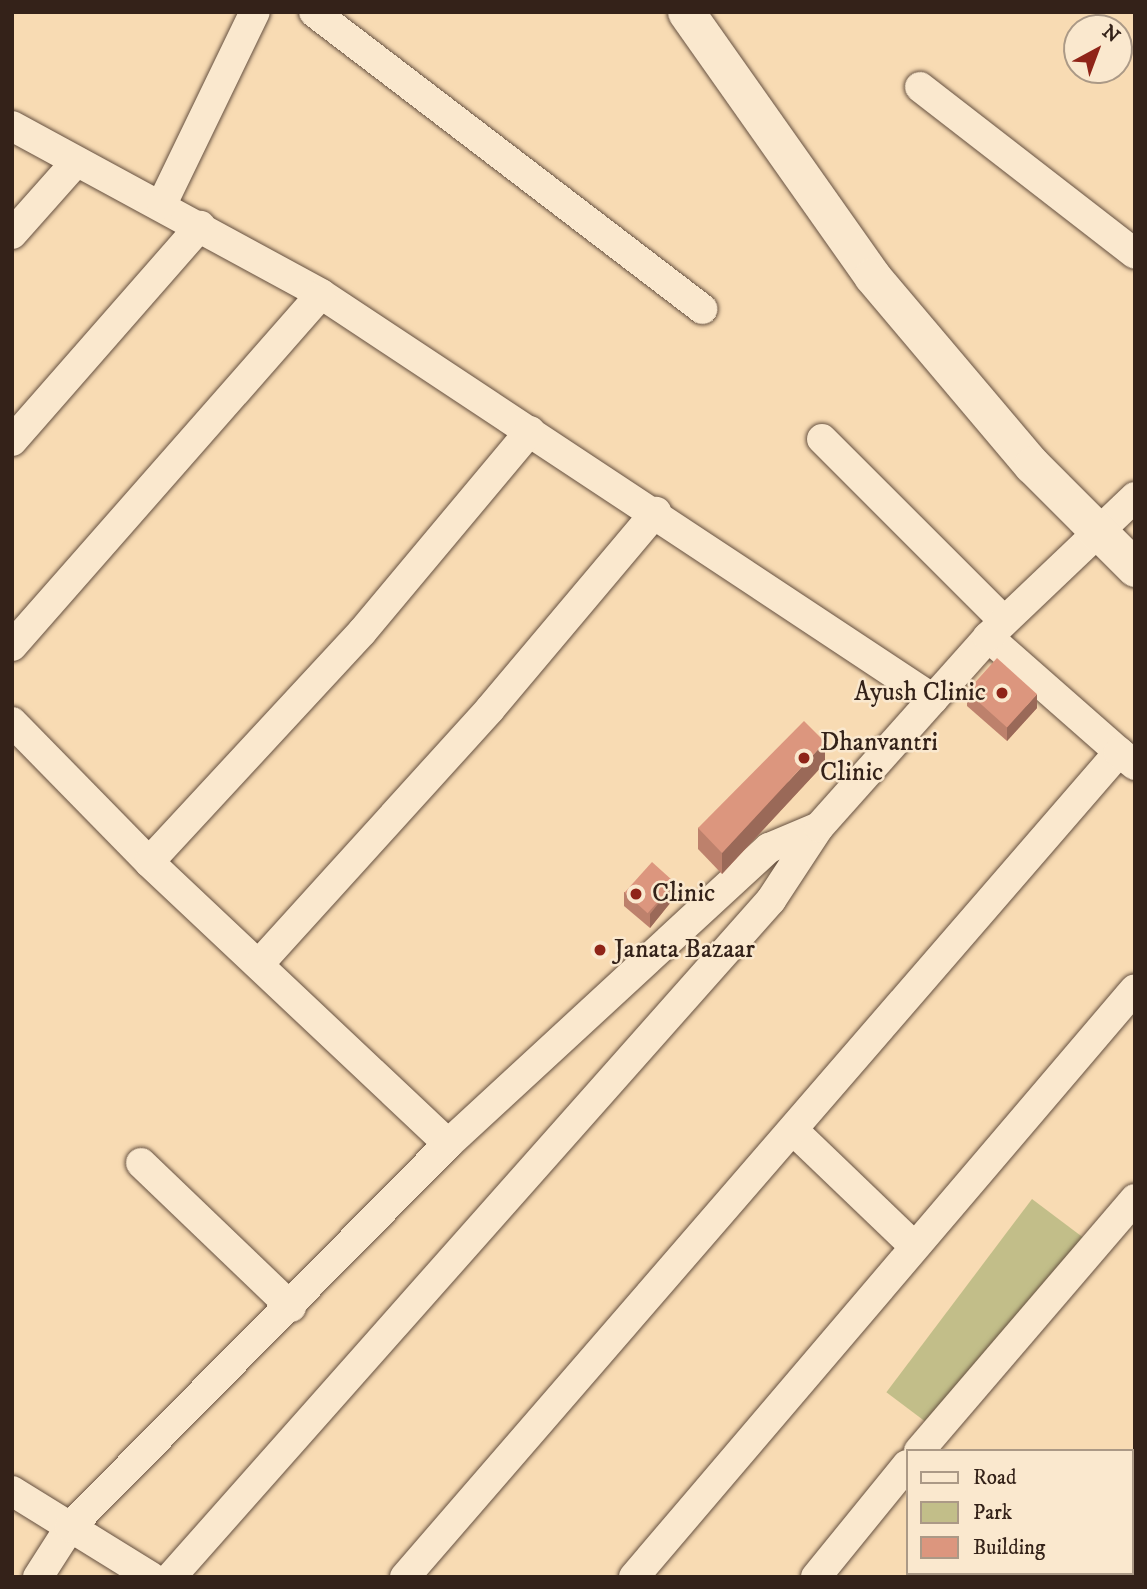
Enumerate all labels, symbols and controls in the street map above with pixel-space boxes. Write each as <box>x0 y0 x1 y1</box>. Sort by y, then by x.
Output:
north arrow <box>1063 14 1133 84</box>
text: N <box>1097 20 1124 48</box>
place label: Ayush Clinic <box>854 677 986 709</box>
marker: Ayush Clinic <box>992 683 1012 703</box>
place label: Dhanvantri Clinic <box>820 727 938 788</box>
marker: Dhanvantri Clinic <box>794 748 814 768</box>
place label: Clinic <box>652 878 715 910</box>
marker: Clinic <box>626 884 646 904</box>
place label: Janata Bazaar <box>614 934 755 966</box>
marker: Janata Bazaar <box>592 942 608 958</box>
legend <box>906 1449 1133 1575</box>
text: Road <box>973 1465 1017 1491</box>
text: Park <box>973 1500 1012 1526</box>
text: Building <box>973 1535 1045 1561</box>

